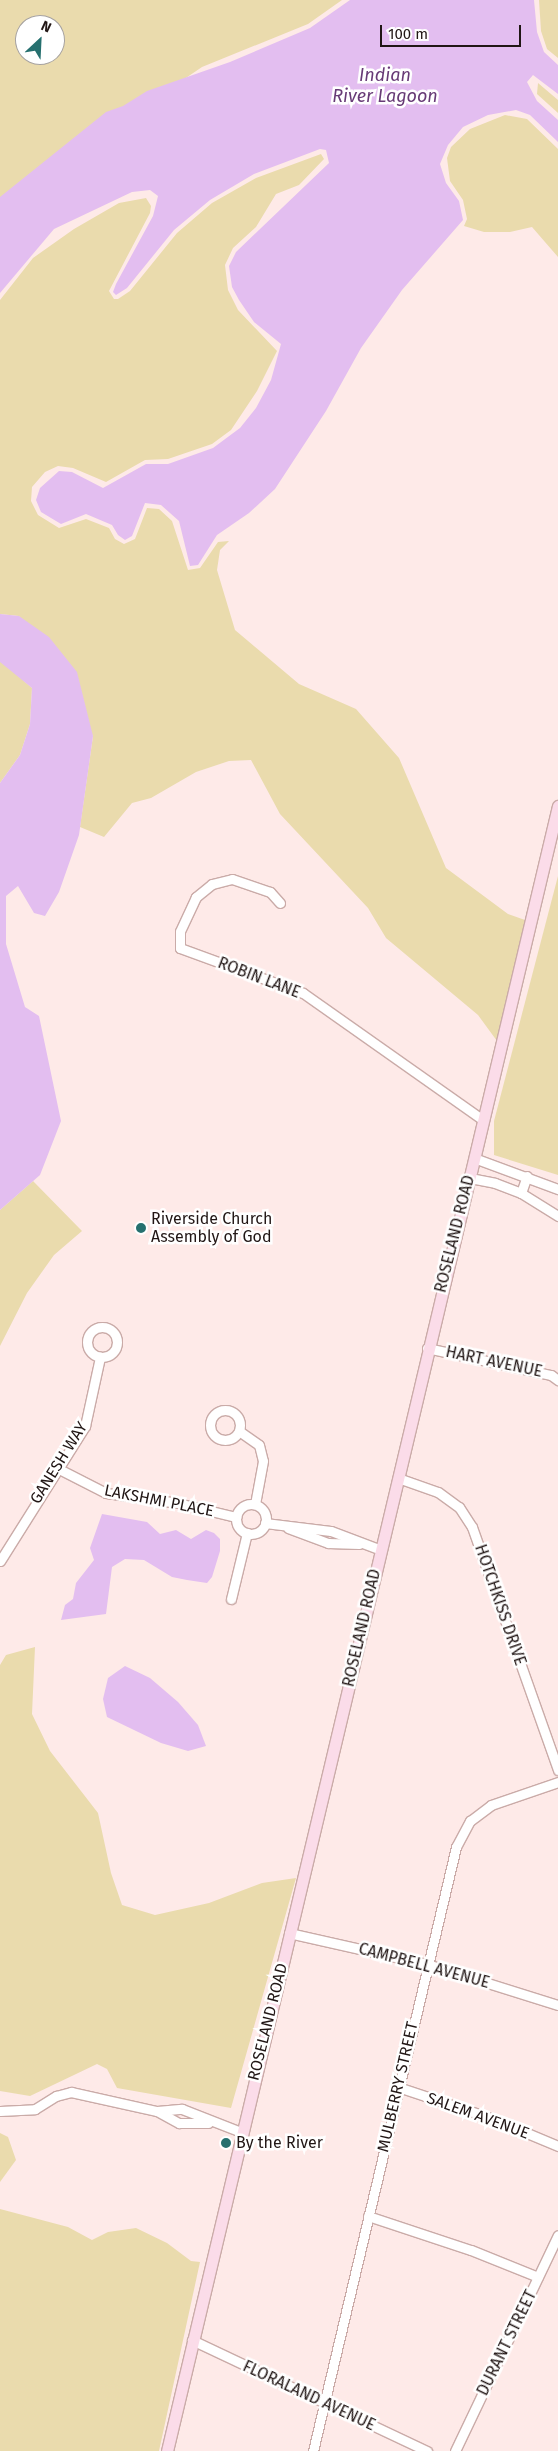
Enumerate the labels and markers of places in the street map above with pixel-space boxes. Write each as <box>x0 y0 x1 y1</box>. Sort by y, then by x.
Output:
place label: Riverside Church Assembly of God <box>151 1209 272 1247</box>
marker: Riverside Church Assembly of God <box>135 1222 147 1234</box>
place label: By the River <box>236 2133 323 2153</box>
marker: By the River <box>220 2137 232 2149</box>

